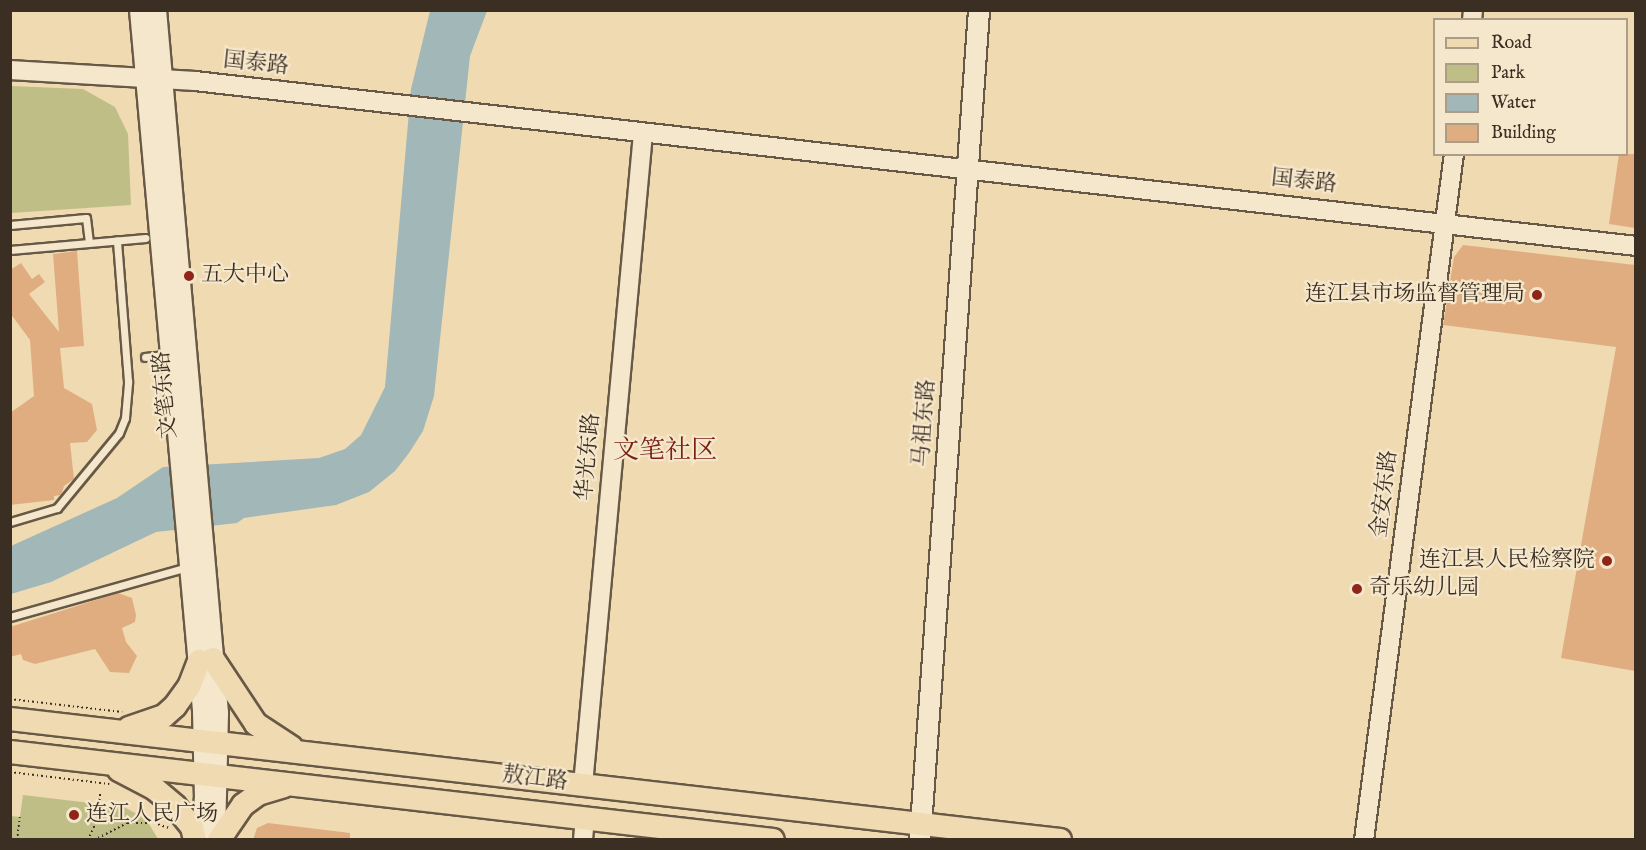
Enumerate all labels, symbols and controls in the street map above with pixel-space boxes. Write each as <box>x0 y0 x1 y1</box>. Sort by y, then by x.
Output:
legend <box>1433 18 1628 156</box>
text: Road <box>1491 32 1532 55</box>
street label: 国泰路 <box>222 47 290 81</box>
text: Park <box>1491 62 1525 85</box>
text: Water <box>1491 92 1536 115</box>
text: Building <box>1491 122 1556 145</box>
street label: 国泰路 <box>1270 165 1338 199</box>
place label: 五大中心 <box>201 263 289 289</box>
marker: 五大中心 <box>182 269 196 283</box>
place label: 连江县市场监督管理局 <box>1305 282 1525 308</box>
marker: 连江县市场监督管理局 <box>1530 288 1544 302</box>
street label: 文笔东路 <box>149 350 183 440</box>
street label: 马祖东路 <box>909 378 941 468</box>
street label: 华光东路 <box>572 412 606 502</box>
district label: 文笔社区 <box>613 435 717 467</box>
street label: 金安东路 <box>1367 449 1403 539</box>
place label: 连江县人民检察院 <box>1419 548 1595 574</box>
marker: 连江县人民检察院 <box>1600 554 1614 568</box>
place label: 奇乐幼儿园 <box>1369 576 1479 602</box>
marker: 奇乐幼儿园 <box>1350 582 1364 596</box>
street label: 敖江路 <box>501 762 569 796</box>
place label: 连江人民广场 <box>86 802 218 828</box>
marker: 连江人民广场 <box>67 808 81 822</box>

